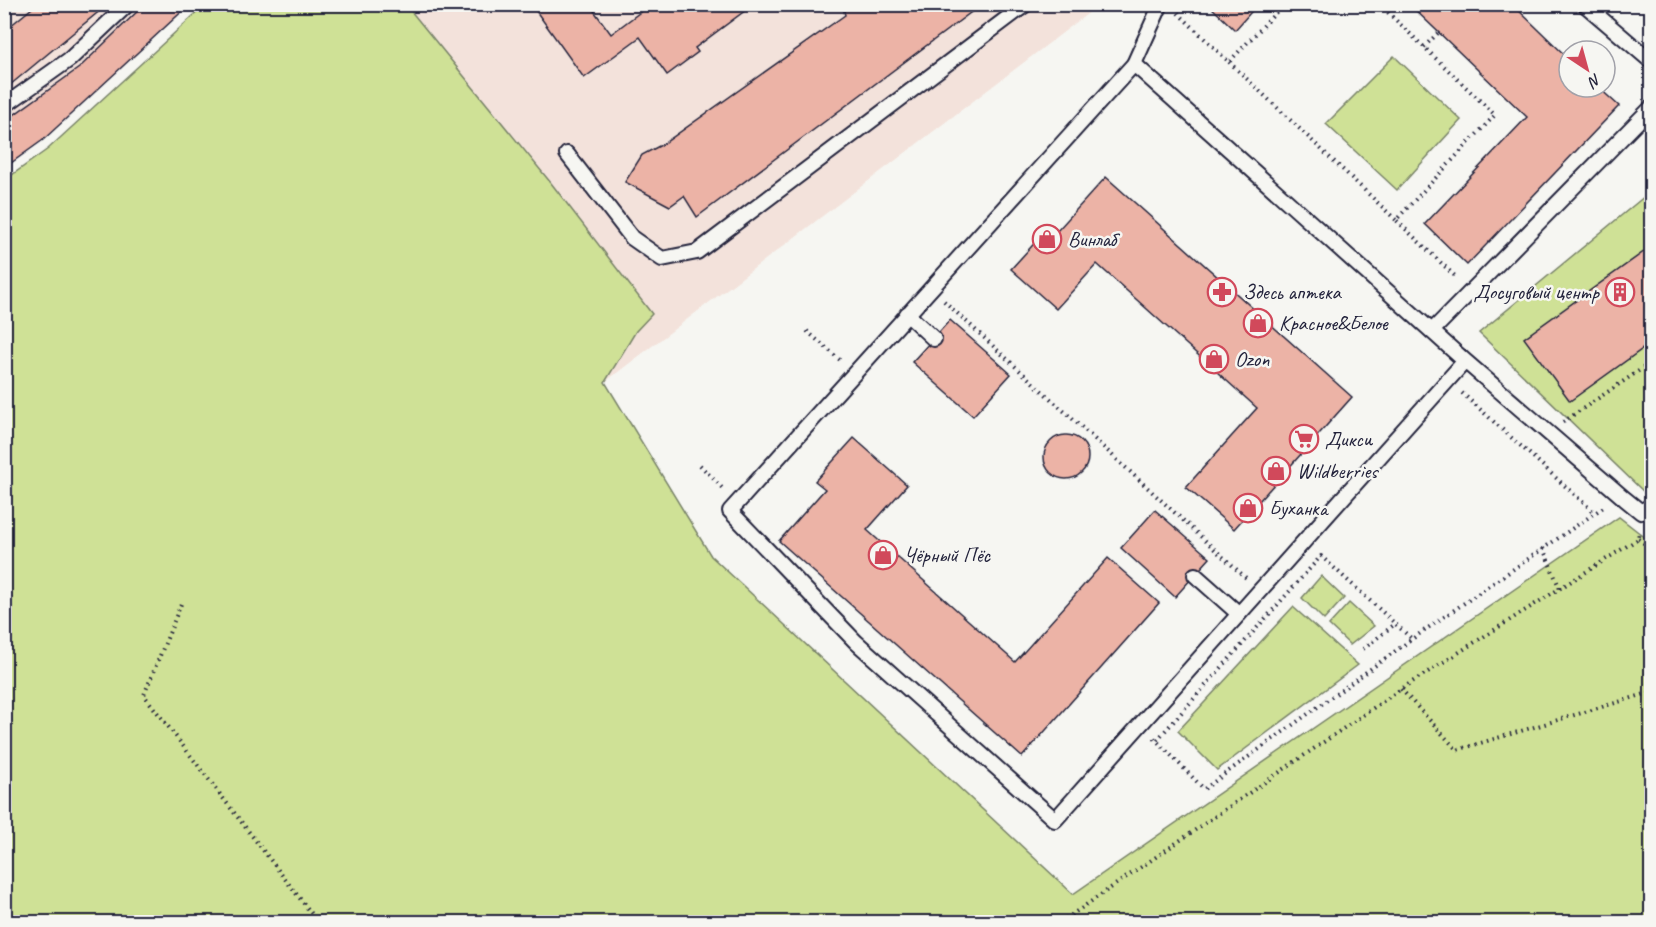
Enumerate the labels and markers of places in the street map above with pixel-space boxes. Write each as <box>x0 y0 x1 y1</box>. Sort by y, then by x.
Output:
shop icon: Винлаб <box>1031 223 1063 255</box>
place label: Винлаб <box>1068 226 1121 252</box>
pharmacy icon: Здесь аптека <box>1206 276 1238 308</box>
building icon: Досуговый центр <box>1604 276 1636 308</box>
place label: Здесь аптека <box>1243 279 1343 305</box>
place label: Досуговый центр <box>1474 279 1600 305</box>
shop icon: Красное&Белое <box>1242 307 1274 339</box>
place label: Красное&Белое <box>1279 310 1389 336</box>
shop icon: Ozon <box>1198 343 1230 375</box>
place label: Ozon <box>1235 346 1270 372</box>
supermarket icon: Дикси <box>1288 423 1320 455</box>
place label: Дикси <box>1325 426 1374 452</box>
shop icon: Wildberries <box>1260 455 1292 487</box>
place label: Wildberries <box>1297 458 1379 484</box>
shop icon: Буханка <box>1232 492 1264 524</box>
place label: Буханка <box>1269 495 1330 521</box>
shop icon: Чёрный Пёс <box>867 539 899 571</box>
place label: Чёрный Пёс <box>904 542 992 568</box>

